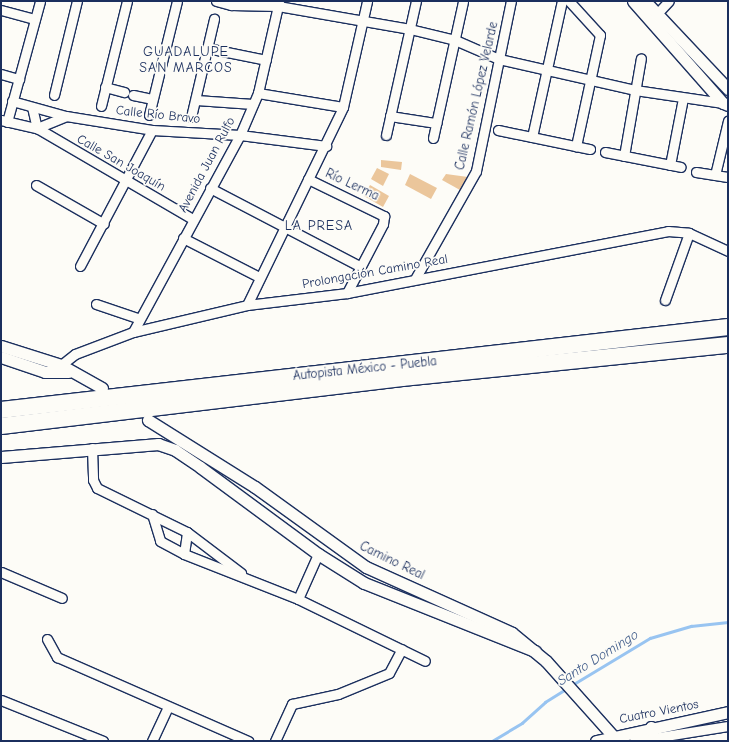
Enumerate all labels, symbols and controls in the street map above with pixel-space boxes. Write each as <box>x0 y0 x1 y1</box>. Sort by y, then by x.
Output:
street label: Calle Ramón López Velarde <box>452 20 502 172</box>
district label: GUADALUPE SAN MARCOS <box>139 44 233 76</box>
street label: Calle Río Bravo <box>115 103 201 127</box>
street label: Avenida Juan Rulfo <box>175 115 239 215</box>
street label: Calle San Joaquín <box>74 131 168 195</box>
street label: Río Lerma <box>323 166 381 204</box>
district label: LA PRESA <box>285 218 353 234</box>
street label: Prolongación Camino Real <box>301 251 449 293</box>
street label: Autopista México - Puebla <box>292 354 438 384</box>
street label: Camino Real <box>357 539 427 583</box>
water label: Santo Domingo <box>554 626 642 690</box>
street label: Cuatro Vientos <box>618 697 700 727</box>

